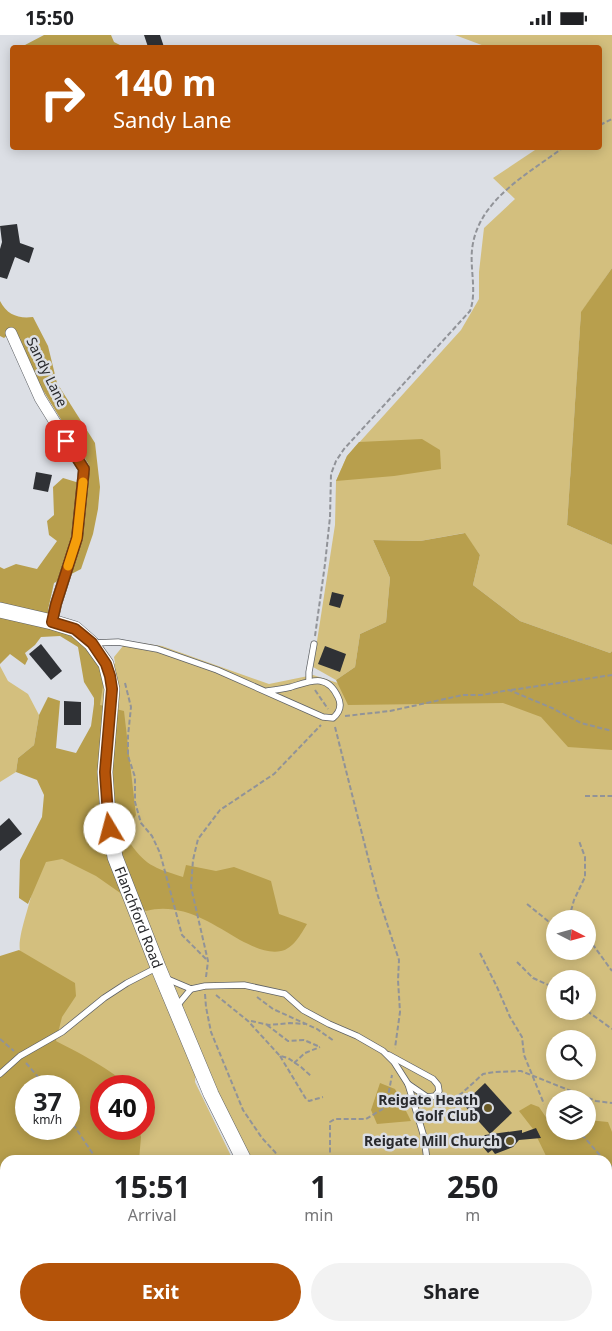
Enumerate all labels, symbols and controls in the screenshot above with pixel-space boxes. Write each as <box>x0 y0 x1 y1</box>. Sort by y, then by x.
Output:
text: 15:50 <box>25 5 74 31</box>
text: 140 m <box>113 59 216 106</box>
icon: right <box>30 65 95 130</box>
text: Sandy Lane <box>113 104 231 134</box>
street label: Sandy Lane <box>22 334 73 410</box>
pin <box>45 420 87 462</box>
icon: arrive <box>52 427 80 455</box>
position arrow <box>83 802 135 854</box>
street label: Flanchford Road <box>111 864 168 971</box>
north arrow <box>546 910 596 960</box>
map controls <box>546 910 596 1140</box>
button: sound <box>546 970 596 1020</box>
button: search <box>546 1030 596 1080</box>
speed limit sign: 40 <box>90 1075 155 1140</box>
text: 37 <box>33 1084 62 1118</box>
place label: Reigate Heath Golf Club <box>378 1090 478 1125</box>
button: layers <box>546 1090 596 1140</box>
marker: Reigate Heath Golf Club <box>482 1102 494 1114</box>
text: km/h <box>33 1111 62 1128</box>
place label: Reigate Mill Church <box>364 1131 500 1150</box>
marker: Reigate Mill Church <box>504 1135 516 1147</box>
text: 15:51 <box>114 1166 191 1207</box>
text: 1 <box>310 1166 327 1207</box>
text: 250 <box>447 1166 498 1207</box>
text: Arrival <box>128 1204 177 1226</box>
text: min <box>304 1204 333 1226</box>
text: m <box>465 1204 480 1226</box>
button: Exit <box>20 1263 301 1321</box>
button: Share <box>311 1263 592 1321</box>

